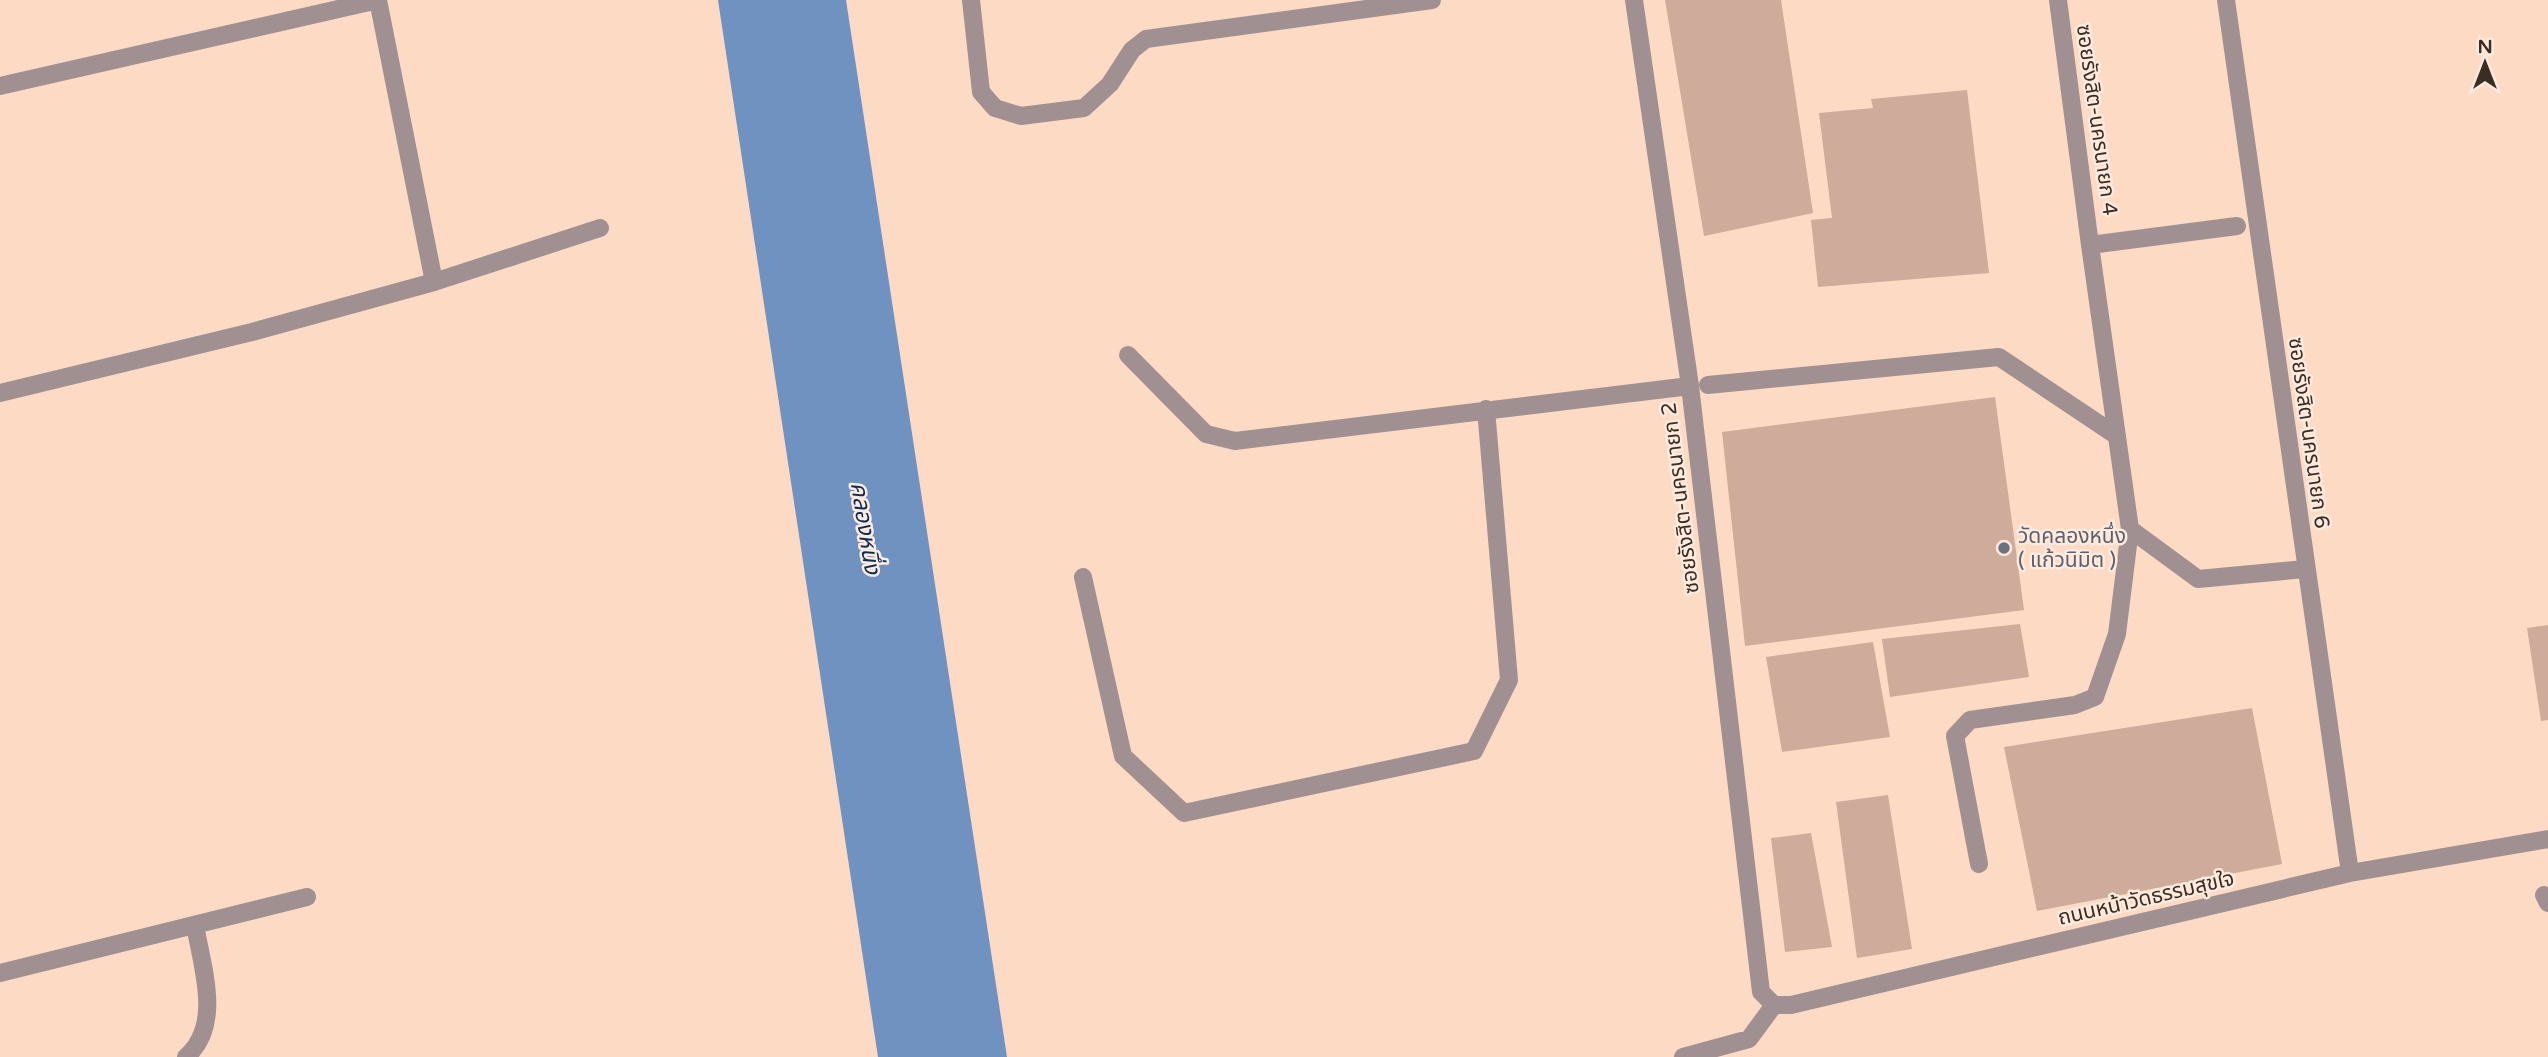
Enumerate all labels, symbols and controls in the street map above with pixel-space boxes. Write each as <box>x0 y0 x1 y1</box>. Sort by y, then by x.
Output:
street label: ซอยรังสิต-นครนายก 4 <box>2071 23 2122 217</box>
north arrow <box>2450 28 2520 98</box>
text: N <box>2477 36 2493 58</box>
street label: ซอยรังสิต-นครนายก 6 <box>2283 336 2334 530</box>
street label: ซอยรังสิต-นครนายก 2 <box>1656 401 1705 595</box>
water label: คลองหนึ่ง <box>844 480 889 578</box>
place label: วัดคลองหนึ่ง ( แก้วนิมิต ) <box>2018 521 2126 573</box>
marker: วัดคลองหนึ่ง ( แก้วนิมิต ) <box>1996 540 2012 556</box>
street label: ถนนหน้าวัดธรรมสุขใจ <box>2055 866 2237 931</box>

